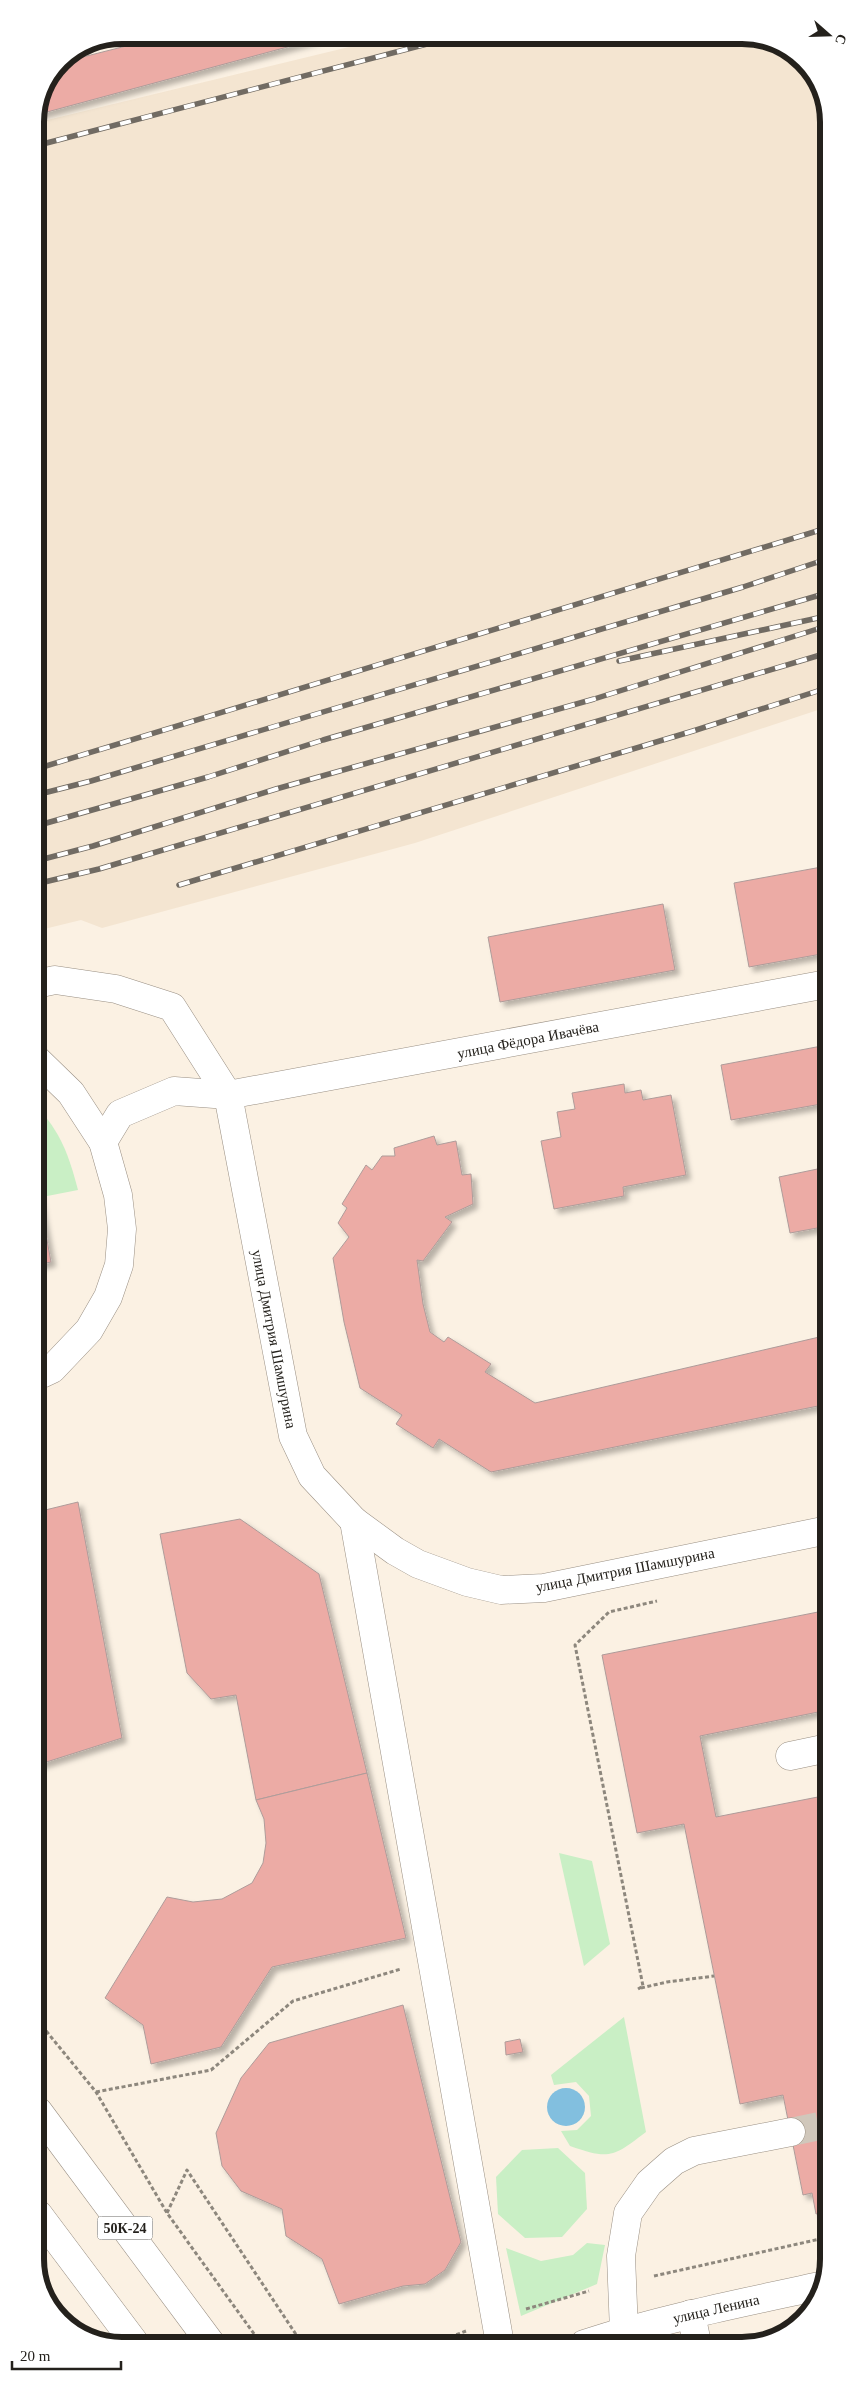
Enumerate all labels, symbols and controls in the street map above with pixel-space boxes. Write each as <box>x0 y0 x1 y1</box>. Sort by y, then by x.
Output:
north arrow <box>804 10 854 60</box>
text: С <box>832 32 850 47</box>
street label: улица Фёдора Ивачёва <box>456 1018 600 1062</box>
street label: улица Дмитрия Шамшурина <box>249 1248 299 1430</box>
street label: улица Дмитрия Шамшурина <box>534 1545 716 1595</box>
road number: 50К-24 <box>98 2216 152 2240</box>
street label: улица Ленина <box>671 2291 761 2327</box>
scale bar <box>12 2338 121 2370</box>
text: 20 m <box>20 2348 51 2364</box>

